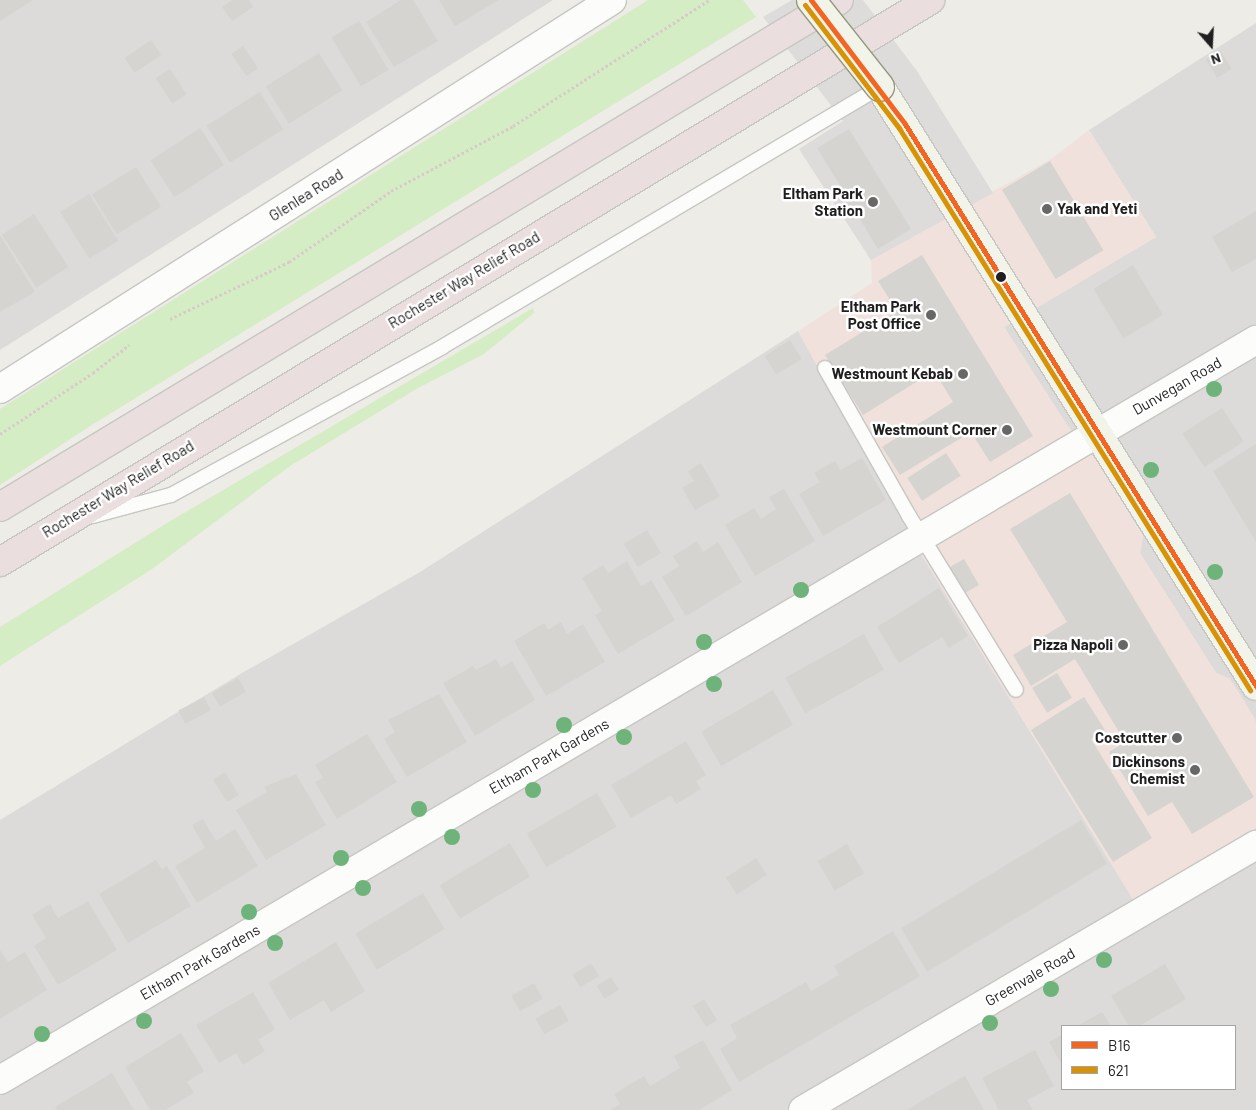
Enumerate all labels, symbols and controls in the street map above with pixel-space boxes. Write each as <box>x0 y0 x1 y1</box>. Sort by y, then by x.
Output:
north arrow <box>1186 20 1236 70</box>
text: N <box>1209 50 1223 69</box>
street label: Glenlea Road <box>266 165 346 225</box>
place label: Eltham Park Station <box>783 184 863 219</box>
marker: Eltham Park Station <box>867 196 879 208</box>
place label: Yak and Yeti <box>1057 200 1137 218</box>
marker: Yak and Yeti <box>1041 203 1053 215</box>
street label: Rochester Way Relief Road <box>385 228 543 332</box>
unlabelled marker <box>996 272 1006 282</box>
place label: Eltham Park Post Office <box>841 297 921 332</box>
marker: Eltham Park Post Office <box>925 309 937 321</box>
street label: Dunvegan Road <box>1129 353 1225 419</box>
place label: Westmount Kebab <box>832 365 953 383</box>
marker: Westmount Kebab <box>957 368 969 380</box>
place label: Westmount Corner <box>872 421 997 439</box>
marker: Westmount Corner <box>1001 424 1013 436</box>
street label: Rochester Way Relief Road <box>39 437 197 541</box>
place label: Pizza Napoli <box>1033 636 1113 654</box>
marker: Pizza Napoli <box>1117 639 1129 651</box>
street label: Eltham Park Gardens <box>486 714 612 798</box>
place label: Costcutter <box>1095 729 1167 747</box>
marker: Costcutter <box>1171 732 1183 744</box>
place label: Dickinsons Chemist <box>1112 752 1185 787</box>
marker: Dickinsons Chemist <box>1189 764 1201 776</box>
street label: Eltham Park Gardens <box>137 920 263 1004</box>
street label: Greenvale Road <box>982 944 1078 1010</box>
legend <box>1061 1025 1236 1090</box>
text: B16 <box>1108 1036 1130 1054</box>
text: 621 <box>1108 1061 1129 1079</box>

